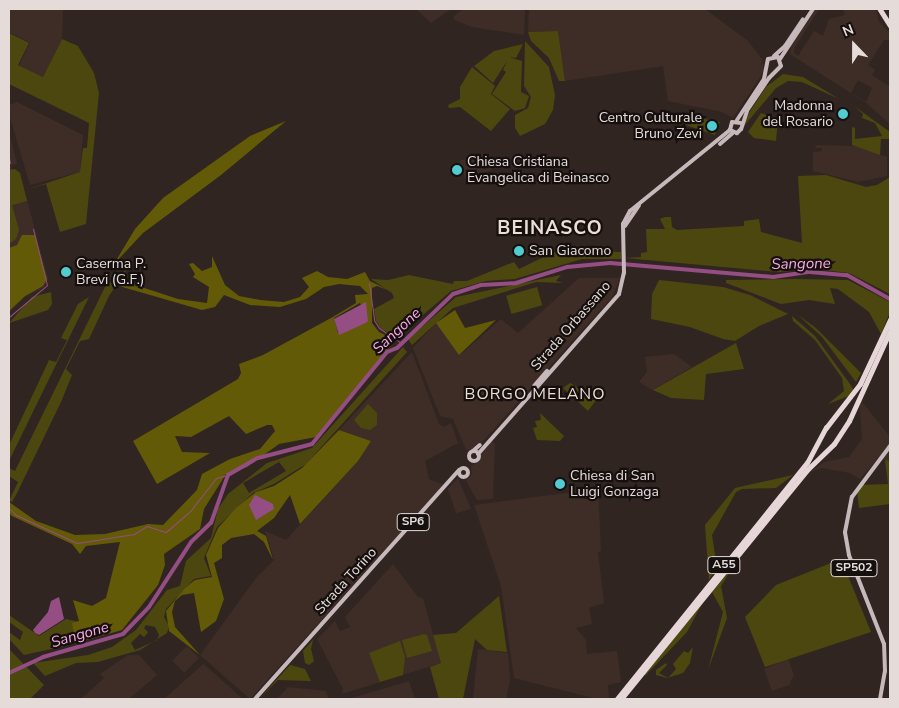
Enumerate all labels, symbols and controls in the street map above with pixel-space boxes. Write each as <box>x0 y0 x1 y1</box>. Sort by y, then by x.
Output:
north arrow <box>829 20 879 70</box>
text: N <box>840 20 857 41</box>
place label: Madonna del Rosario <box>762 98 833 130</box>
marker: Madonna del Rosario <box>837 108 849 120</box>
place label: Centro Culturale Bruno Zevi <box>599 110 702 142</box>
marker: Centro Culturale Bruno Zevi <box>706 120 718 132</box>
place label: Chiesa Cristiana Evangelica di Beinasco <box>467 154 609 186</box>
marker: Chiesa Cristiana Evangelica di Beinasco <box>451 164 463 176</box>
district label: BEINASCO <box>496 218 604 240</box>
place label: San Giacomo <box>529 243 611 259</box>
marker: San Giacomo <box>513 245 525 257</box>
water label: Sangone <box>771 254 831 274</box>
place label: Caserma P. Brevi (G.F.) <box>76 256 146 288</box>
marker: Caserma P. Brevi (G.F.) <box>60 266 72 278</box>
street label: Strada Orbassano <box>528 278 614 374</box>
water label: Sangone <box>369 304 425 358</box>
district label: BORGO MELANO <box>463 384 607 404</box>
place label: Chiesa di San Luigi Gonzaga <box>570 468 659 501</box>
marker: Chiesa di San Luigi Gonzaga <box>554 478 566 490</box>
road number: SP6 <box>396 512 430 532</box>
street label: Strada Torino <box>312 544 380 618</box>
road number: A55 <box>706 556 742 574</box>
road number: SP502 <box>830 558 878 578</box>
water label: Sangone <box>49 618 111 652</box>

